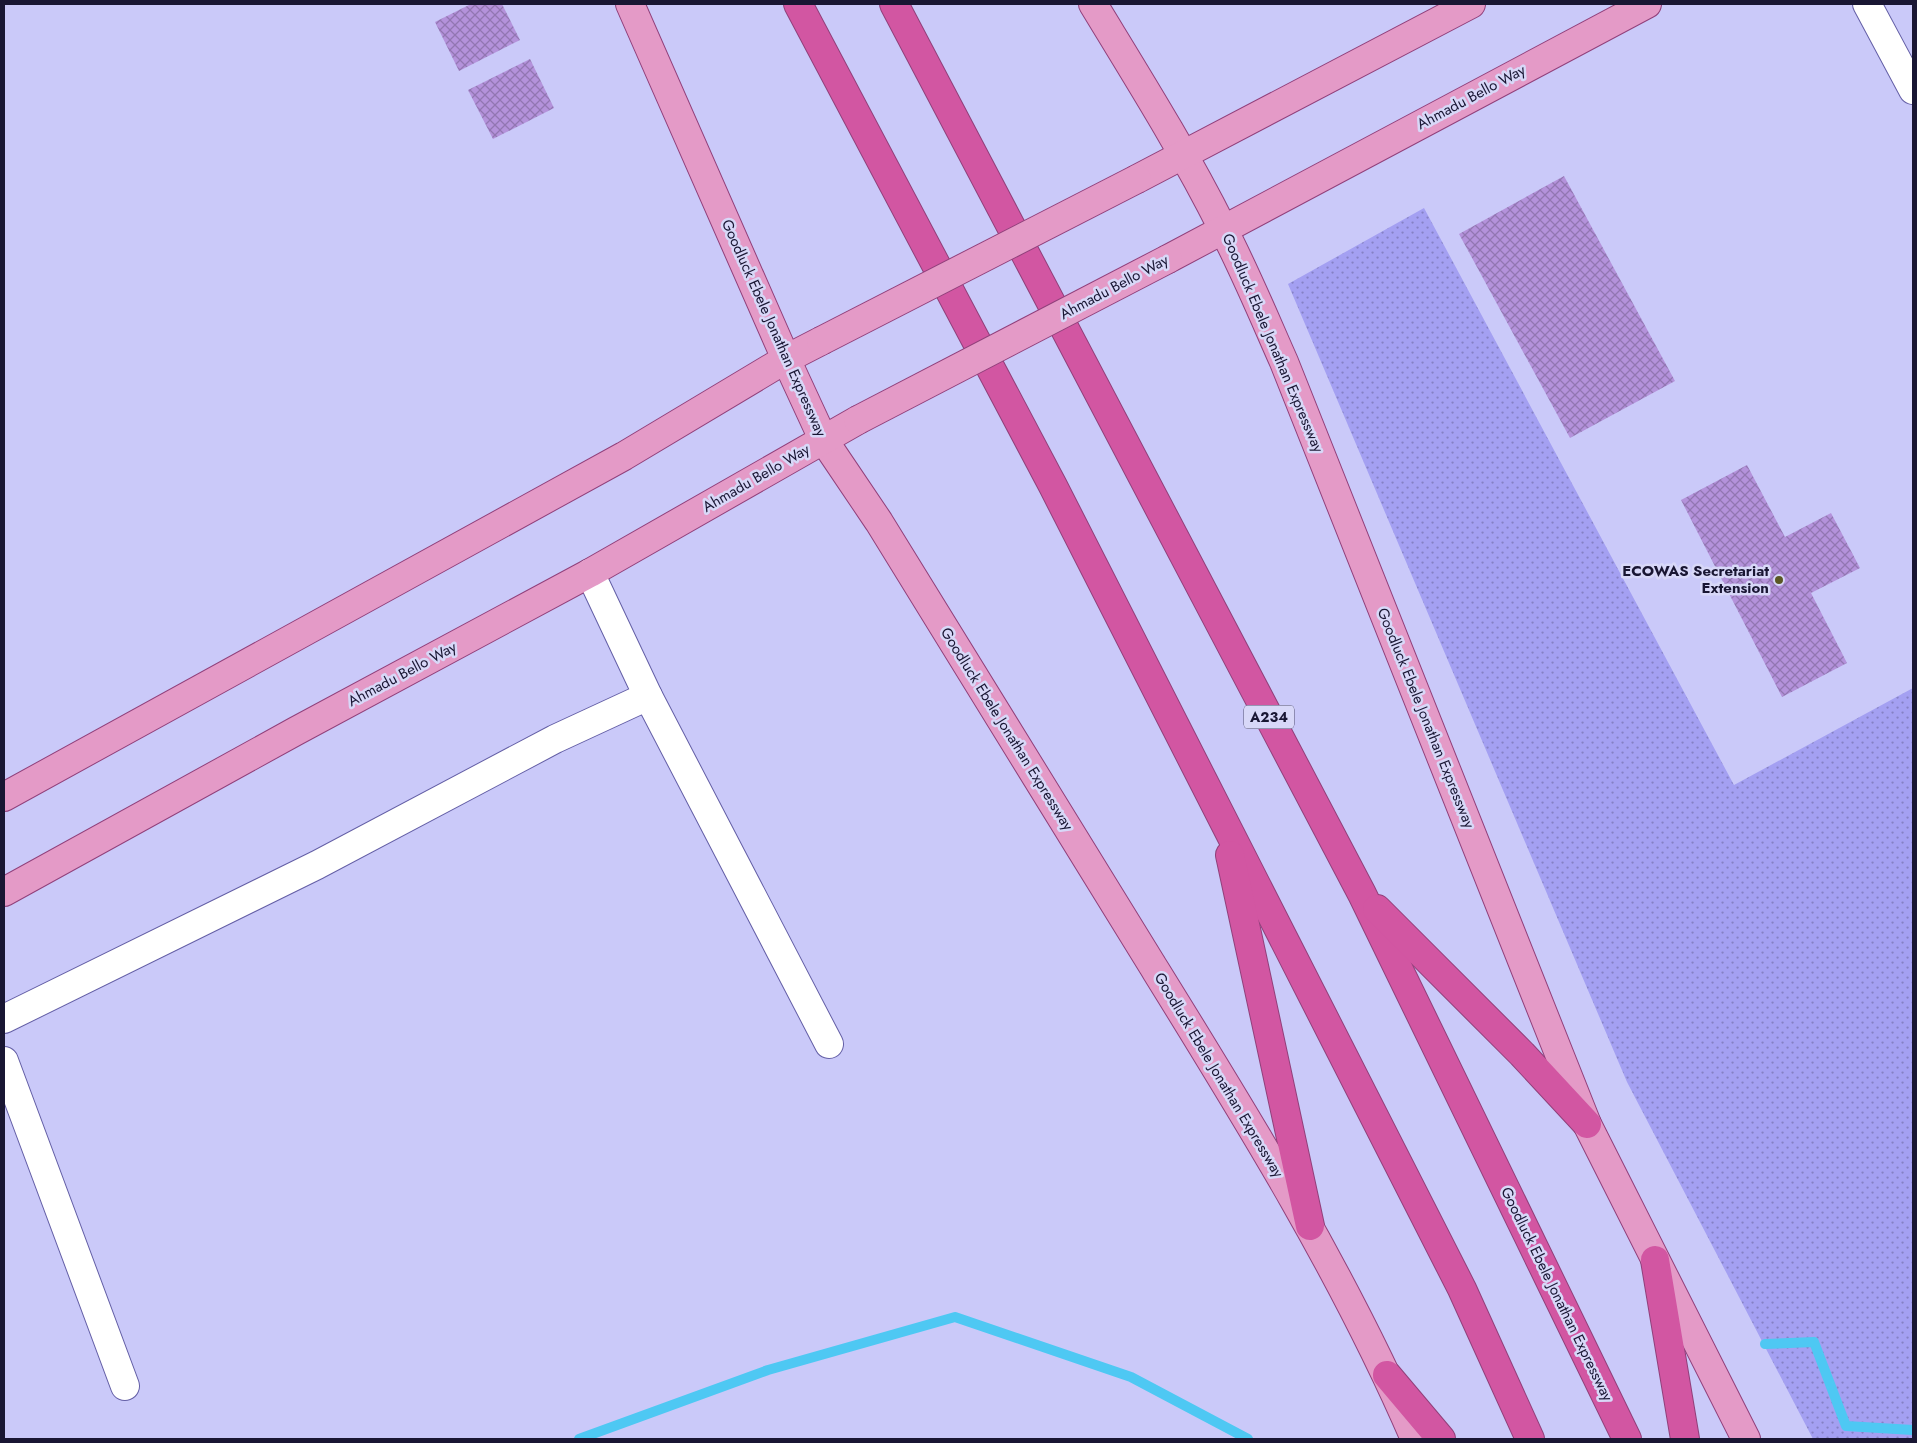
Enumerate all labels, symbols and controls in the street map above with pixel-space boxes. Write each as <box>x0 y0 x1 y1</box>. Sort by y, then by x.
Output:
street label: Ahmadu Bello Way <box>1413 59 1530 135</box>
street label: Goodluck Ebele Jonathan Expressway <box>716 216 832 441</box>
street label: Goodluck Ebele Jonathan Expressway <box>1217 230 1329 456</box>
street label: Ahmadu Bello Way <box>1056 249 1173 325</box>
street label: Ahmadu Bello Way <box>698 438 814 518</box>
place label: ECOWAS Secretariat Extension <box>1622 560 1769 599</box>
marker: ECOWAS Secretariat Extension <box>1773 574 1785 586</box>
street label: Goodluck Ebele Jonathan Expressway <box>1372 604 1481 832</box>
street label: Goodluck Ebele Jonathan Expressway <box>935 623 1079 835</box>
street label: Ahmadu Bello Way <box>344 636 461 712</box>
road number: A234 <box>1244 706 1294 729</box>
street label: Goodluck Ebele Jonathan Expressway <box>1149 968 1289 1182</box>
street label: Goodluck Ebele Jonathan Expressway <box>1495 1183 1619 1405</box>

